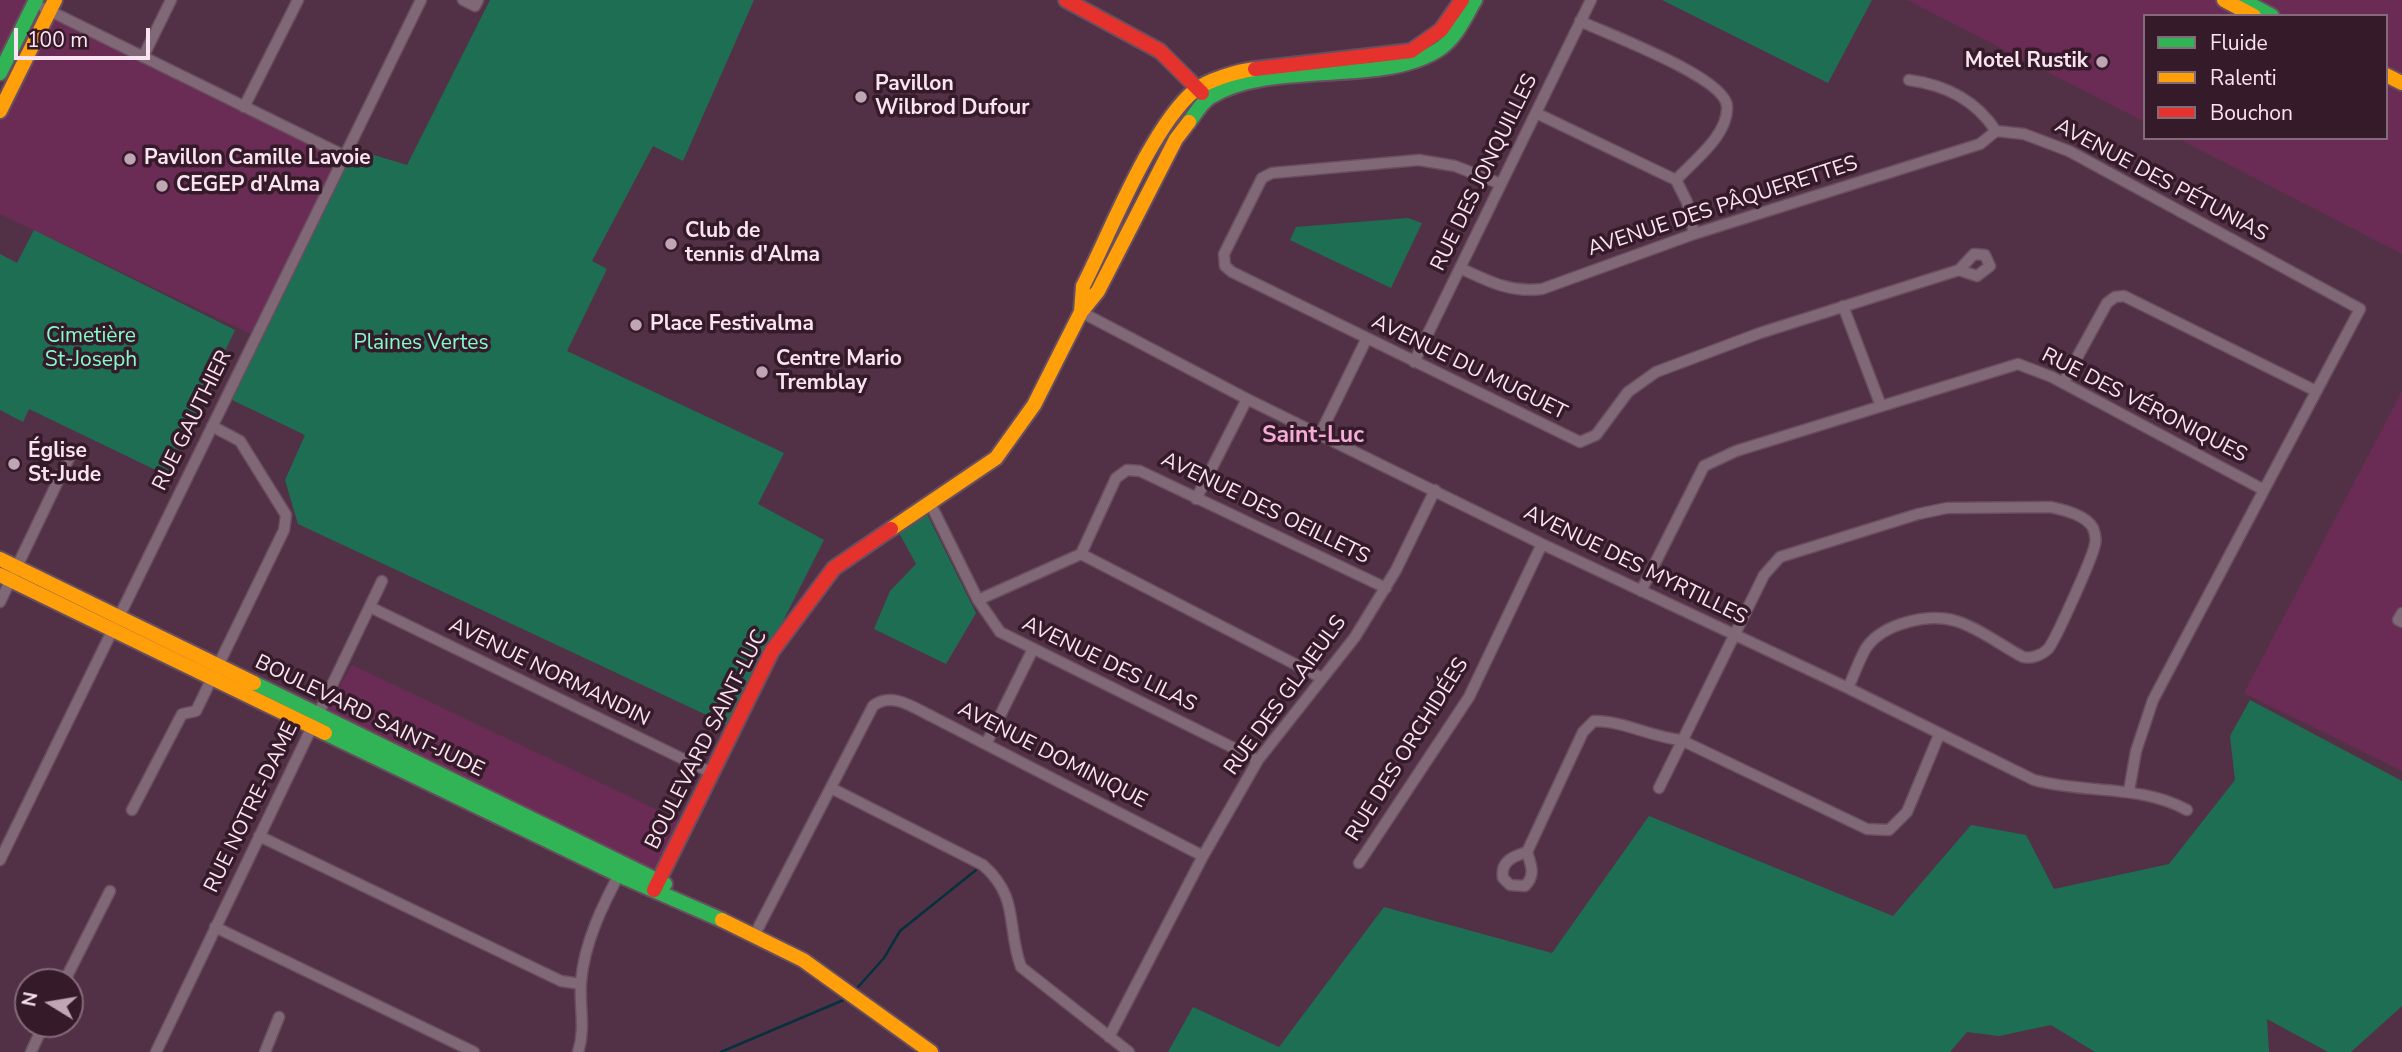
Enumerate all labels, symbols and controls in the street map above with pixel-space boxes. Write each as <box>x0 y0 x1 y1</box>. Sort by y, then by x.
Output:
scale bar <box>18 14 154 58</box>
legend <box>2143 14 2388 140</box>
text: 100 m <box>27 26 88 54</box>
text: Fluide <box>2210 29 2268 57</box>
place label: Motel Rustik <box>1965 49 2088 75</box>
marker: Motel Rustik <box>2094 54 2110 70</box>
text: Ralenti <box>2210 64 2277 92</box>
street label: RUE DES JONQUILLES <box>1426 70 1544 276</box>
place label: Pavillon Wilbrod Dufour <box>875 72 1029 122</box>
marker: Pavillon Wilbrod Dufour <box>853 89 869 105</box>
text: Bouchon <box>2210 99 2293 127</box>
street label: AVENUE DES PÉTUNIAS <box>2050 114 2272 248</box>
place label: Pavillon Camille Lavoie <box>144 146 371 172</box>
marker: Pavillon Camille Lavoie <box>122 151 138 167</box>
street label: AVENUE DES PÂQUERETTES <box>1585 151 1861 263</box>
place label: CEGEP d'Alma <box>176 173 320 199</box>
marker: CEGEP d'Alma <box>154 178 170 194</box>
place label: Club de tennis d'Alma <box>685 219 820 269</box>
marker: Club de tennis d'Alma <box>663 236 679 252</box>
street label: AVENUE DU MUGUET <box>1367 310 1571 426</box>
place label: Place Festivalma <box>650 312 814 338</box>
marker: Place Festivalma <box>628 317 644 333</box>
park label: Cimetière St-Joseph <box>45 324 137 374</box>
park label: Plaines Vertes <box>353 331 489 357</box>
street label: RUE DES VÉRONIQUES <box>2037 343 2251 469</box>
street label: RUE GAUTHIER <box>148 347 238 495</box>
place label: Centre Mario Tremblay <box>776 347 902 397</box>
marker: Centre Mario Tremblay <box>754 364 770 380</box>
district label: Saint-Luc <box>1262 422 1364 450</box>
place label: Église St-Jude <box>28 439 101 489</box>
street label: AVENUE DES OEILLETS <box>1157 448 1373 570</box>
marker: Église St-Jude <box>6 456 22 472</box>
street label: AVENUE DES MYRTILLES <box>1519 501 1751 631</box>
street label: RUE DES GLAIEULS <box>1220 611 1352 781</box>
street label: AVENUE DES LILAS <box>1018 612 1200 718</box>
street label: AVENUE NORMANDIN <box>444 613 654 733</box>
street label: BOULEVARD SAINT-LUC <box>641 626 773 854</box>
street label: BOULEVARD SAINT-JUDE <box>250 650 488 784</box>
street label: RUE DES ORCHIDÉES <box>1341 654 1475 846</box>
street label: AVENUE DOMINIQUE <box>953 697 1151 815</box>
street label: RUE NOTRE-DAME <box>200 719 304 897</box>
north arrow <box>14 968 84 1038</box>
text: N <box>16 990 44 1009</box>

